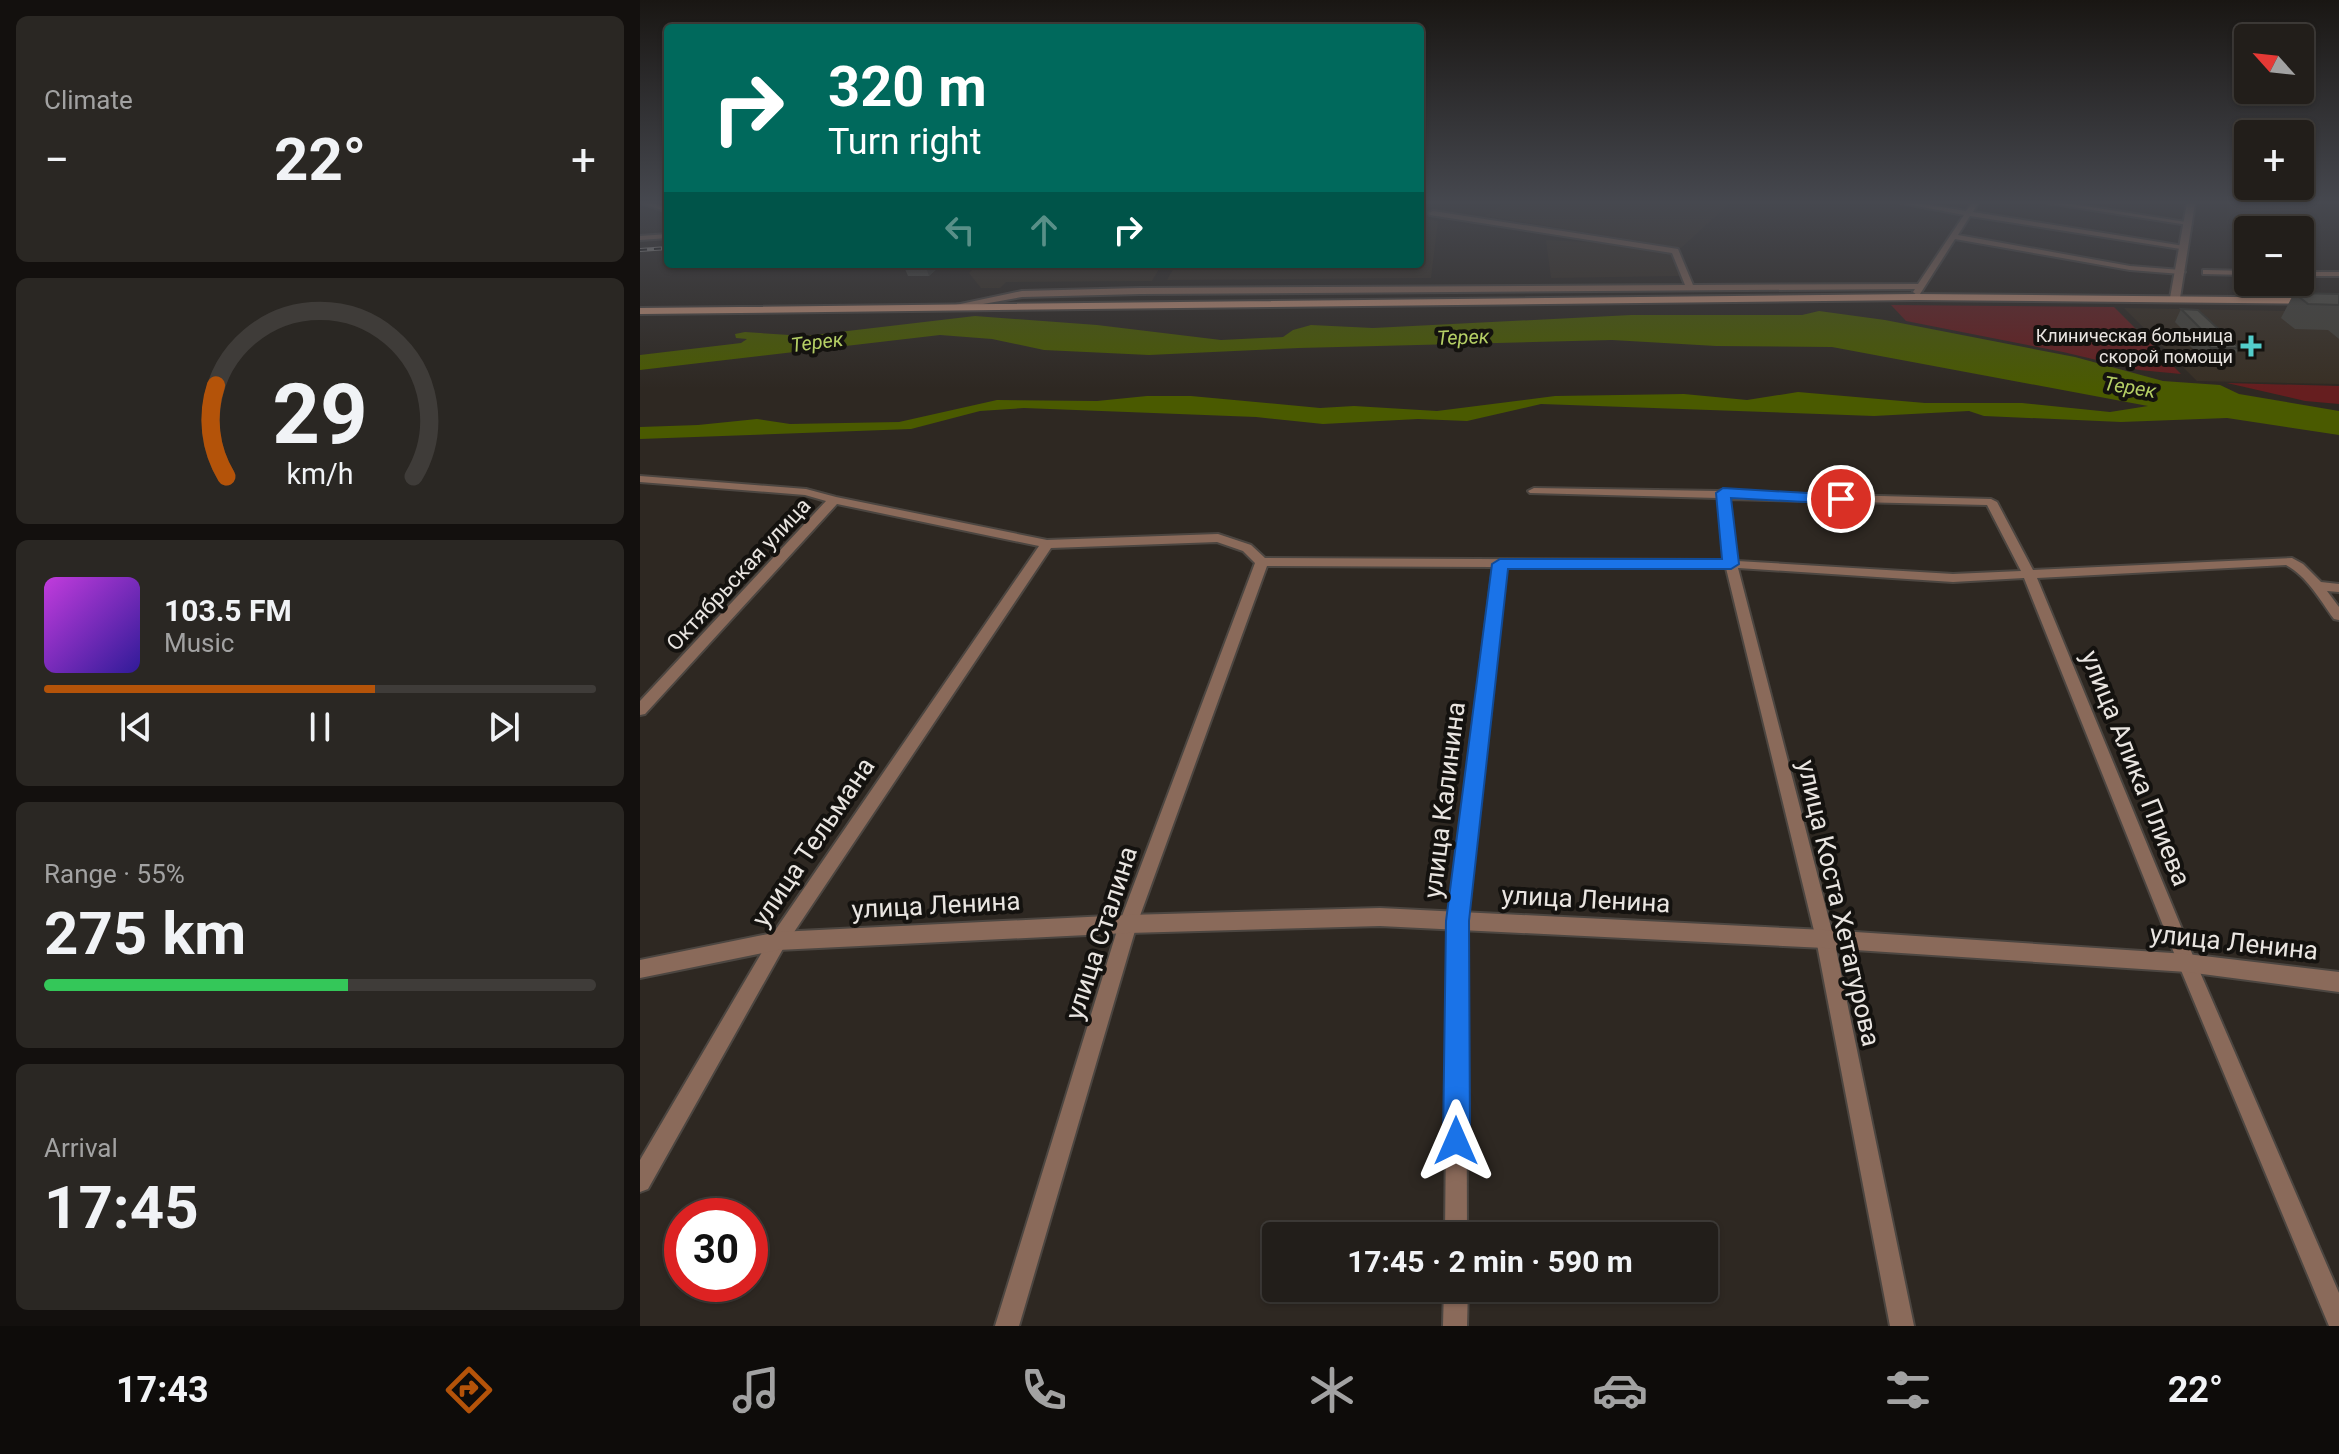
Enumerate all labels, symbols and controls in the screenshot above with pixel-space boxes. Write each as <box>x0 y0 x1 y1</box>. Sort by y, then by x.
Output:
north arrow <box>2234 24 2314 104</box>
map controls <box>2234 24 2314 296</box>
text: 320 m <box>828 54 987 120</box>
icon: right <box>696 56 800 160</box>
text: Climate <box>44 85 133 115</box>
button: + <box>2234 120 2314 200</box>
text: Turn right <box>828 121 981 163</box>
text: 22° <box>274 124 366 195</box>
text: − <box>44 134 69 186</box>
text: + <box>571 134 596 186</box>
icon: left <box>938 208 982 252</box>
icon: ahead <box>1022 208 1066 252</box>
icon: right <box>1106 208 1150 252</box>
button: − <box>2234 216 2314 296</box>
water label: Терек <box>1436 324 1490 350</box>
place label: Клиническая больница скорой помощи <box>2036 325 2233 367</box>
water label: Терек <box>789 327 845 357</box>
marker: Клиническая больница скорой помощи <box>2240 335 2262 357</box>
text: 29 <box>272 366 368 463</box>
water label: Терек <box>2102 371 2158 403</box>
text: km/h <box>286 457 354 491</box>
pin <box>1807 465 1875 533</box>
icon: arrive <box>1819 477 1863 521</box>
street label: Октябрьская улица <box>661 493 815 656</box>
text: 103.5 FM <box>164 593 292 628</box>
text: Music <box>164 628 234 658</box>
street label: улица Алика Плиева <box>2075 646 2197 890</box>
street label: улица Калинина <box>1417 700 1471 900</box>
icon: previous <box>114 705 158 749</box>
icon: pause <box>298 705 342 749</box>
icon: next <box>482 705 526 749</box>
street label: улица Тельмана <box>745 752 881 932</box>
street label: улица Коста Хетагурова <box>1791 757 1887 1049</box>
street label: улица Сталина <box>1059 843 1143 1023</box>
text: Range · 55% <box>44 859 185 889</box>
street label: улица Ленина <box>1501 880 1671 918</box>
street label: улица Ленина <box>851 886 1021 924</box>
text: 275 km <box>44 898 246 969</box>
street label: улица Ленина <box>2148 918 2320 966</box>
position arrow <box>1414 1099 1498 1183</box>
text: Arrival <box>44 1133 118 1163</box>
text: 17:45 <box>44 1172 199 1243</box>
speed limit sign: 30 <box>664 1198 768 1302</box>
text: 17:45 · 2 min · 590 m <box>1347 1244 1633 1279</box>
icon: directions <box>441 1362 497 1418</box>
icon: music <box>728 1362 784 1418</box>
icon: phone <box>1016 1362 1072 1418</box>
icon: climate <box>1304 1362 1360 1418</box>
icon: car <box>1592 1362 1648 1418</box>
icon: filters <box>1880 1362 1936 1418</box>
text: 17:43 <box>116 1369 209 1411</box>
text: 22° <box>2168 1369 2223 1411</box>

